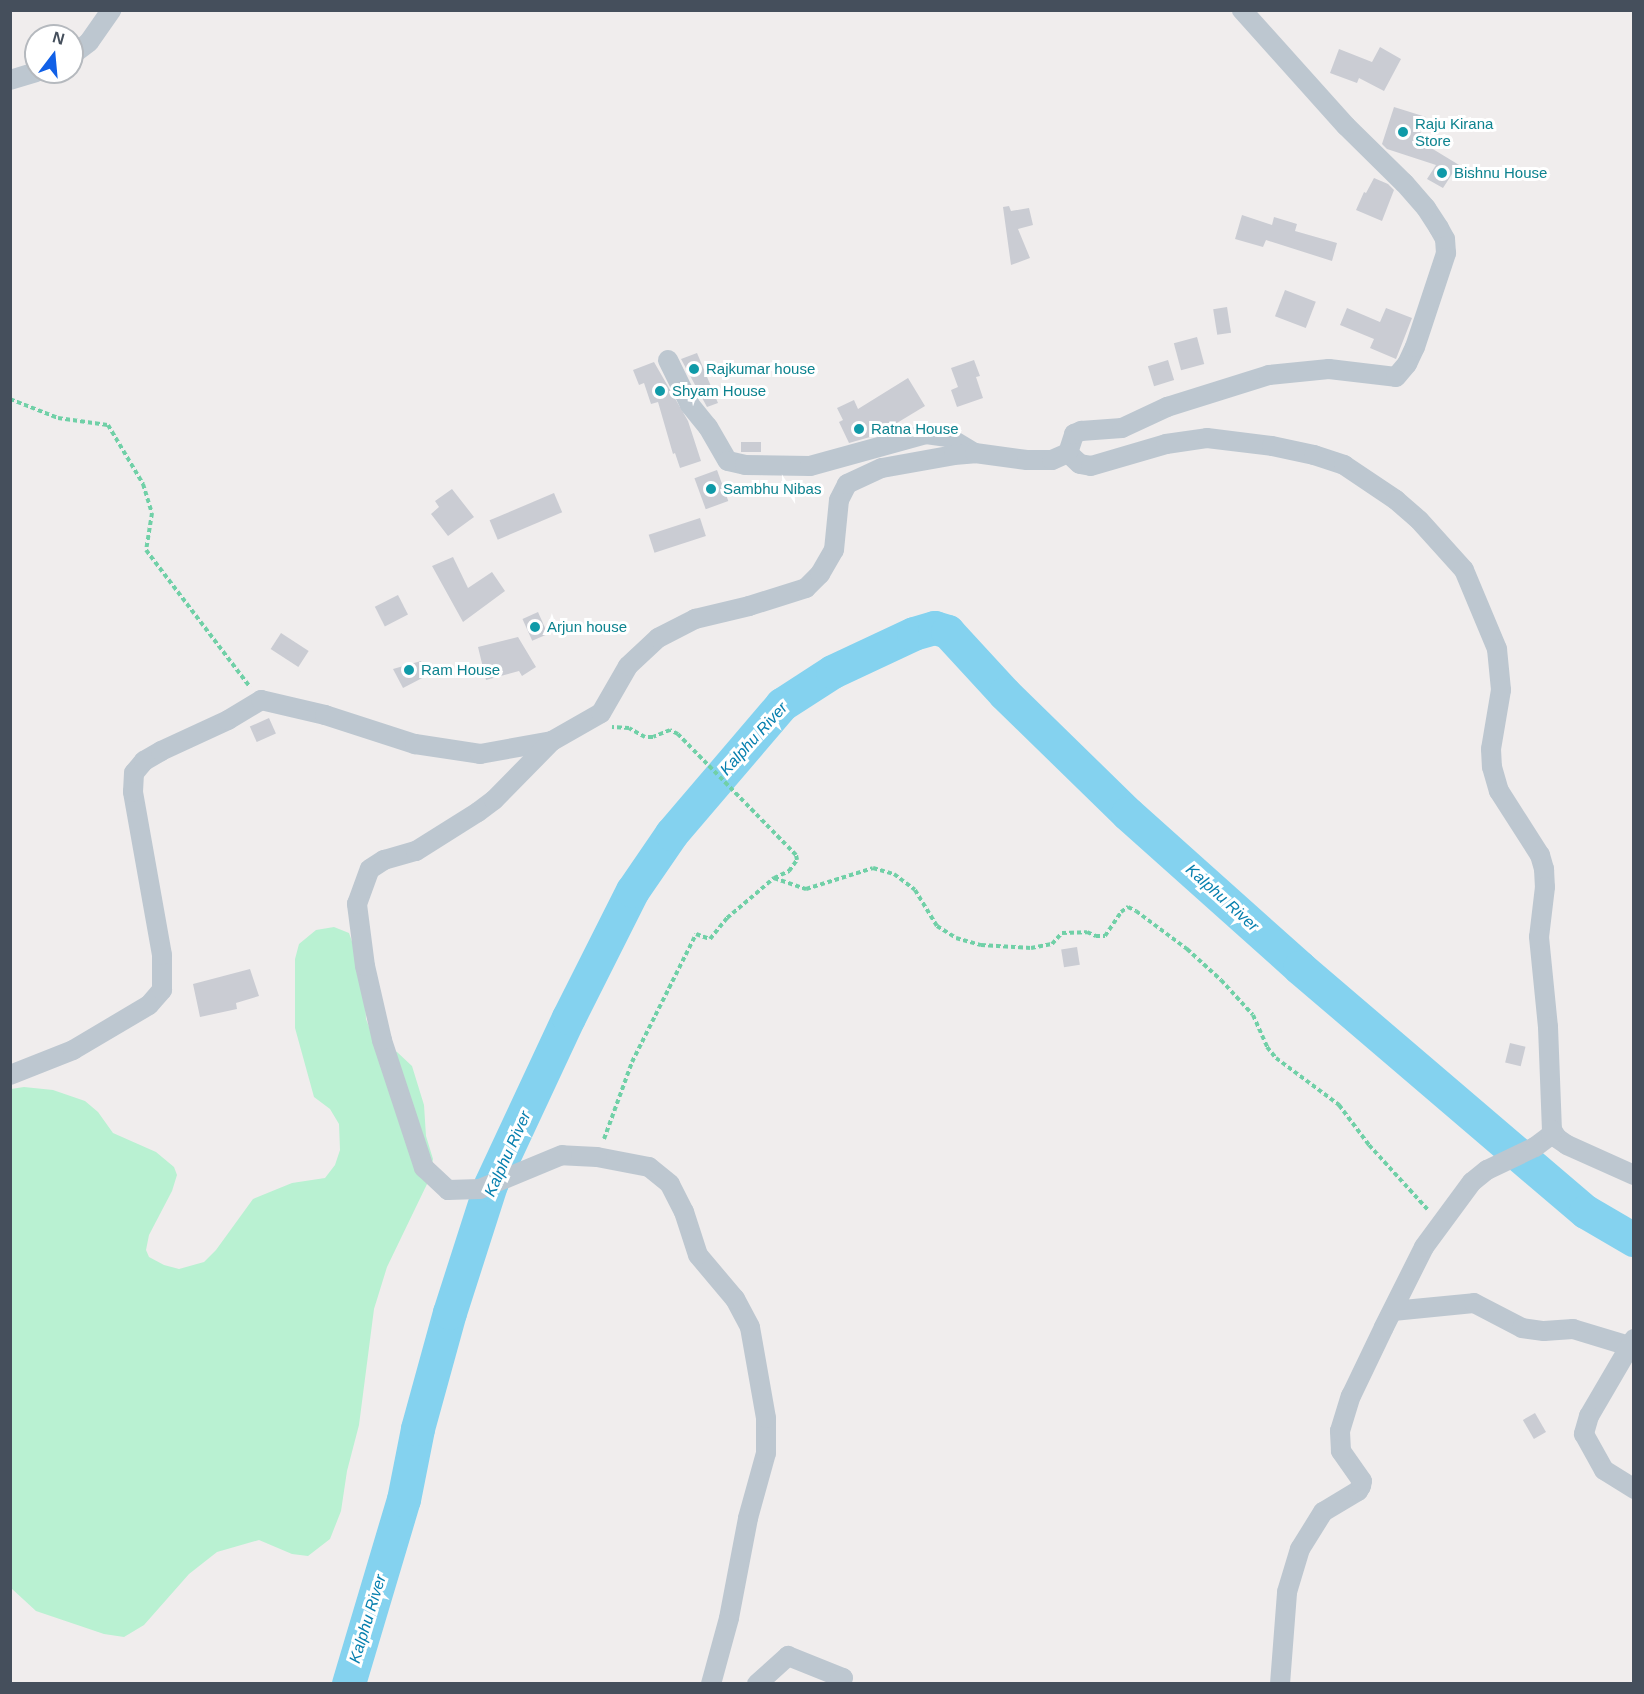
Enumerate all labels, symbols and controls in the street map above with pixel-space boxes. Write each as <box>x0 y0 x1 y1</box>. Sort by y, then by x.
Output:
north arrow <box>24 24 84 84</box>
text: N <box>51 28 66 48</box>
place label: Raju Kirana Store <box>1415 114 1493 149</box>
marker: Raju Kirana Store <box>1396 125 1410 139</box>
place label: Bishnu House <box>1454 164 1547 182</box>
marker: Bishnu House <box>1435 166 1449 180</box>
place label: Rajkumar house <box>706 360 815 378</box>
marker: Rajkumar house <box>687 362 701 376</box>
place label: Shyam House <box>672 382 766 400</box>
marker: Shyam House <box>653 384 667 398</box>
place label: Ratna House <box>871 420 959 438</box>
marker: Ratna House <box>852 422 866 436</box>
place label: Sambhu Nibas <box>723 480 821 498</box>
marker: Sambhu Nibas <box>704 482 718 496</box>
place label: Arjun house <box>547 618 627 636</box>
marker: Arjun house <box>528 620 542 634</box>
place label: Ram House <box>421 661 500 679</box>
marker: Ram House <box>402 663 416 677</box>
water label: Kalphu River <box>716 699 792 779</box>
water label: Kalphu River <box>1182 860 1262 936</box>
water label: Kalphu River <box>481 1108 535 1200</box>
water label: Kalphu River <box>345 1572 391 1666</box>

